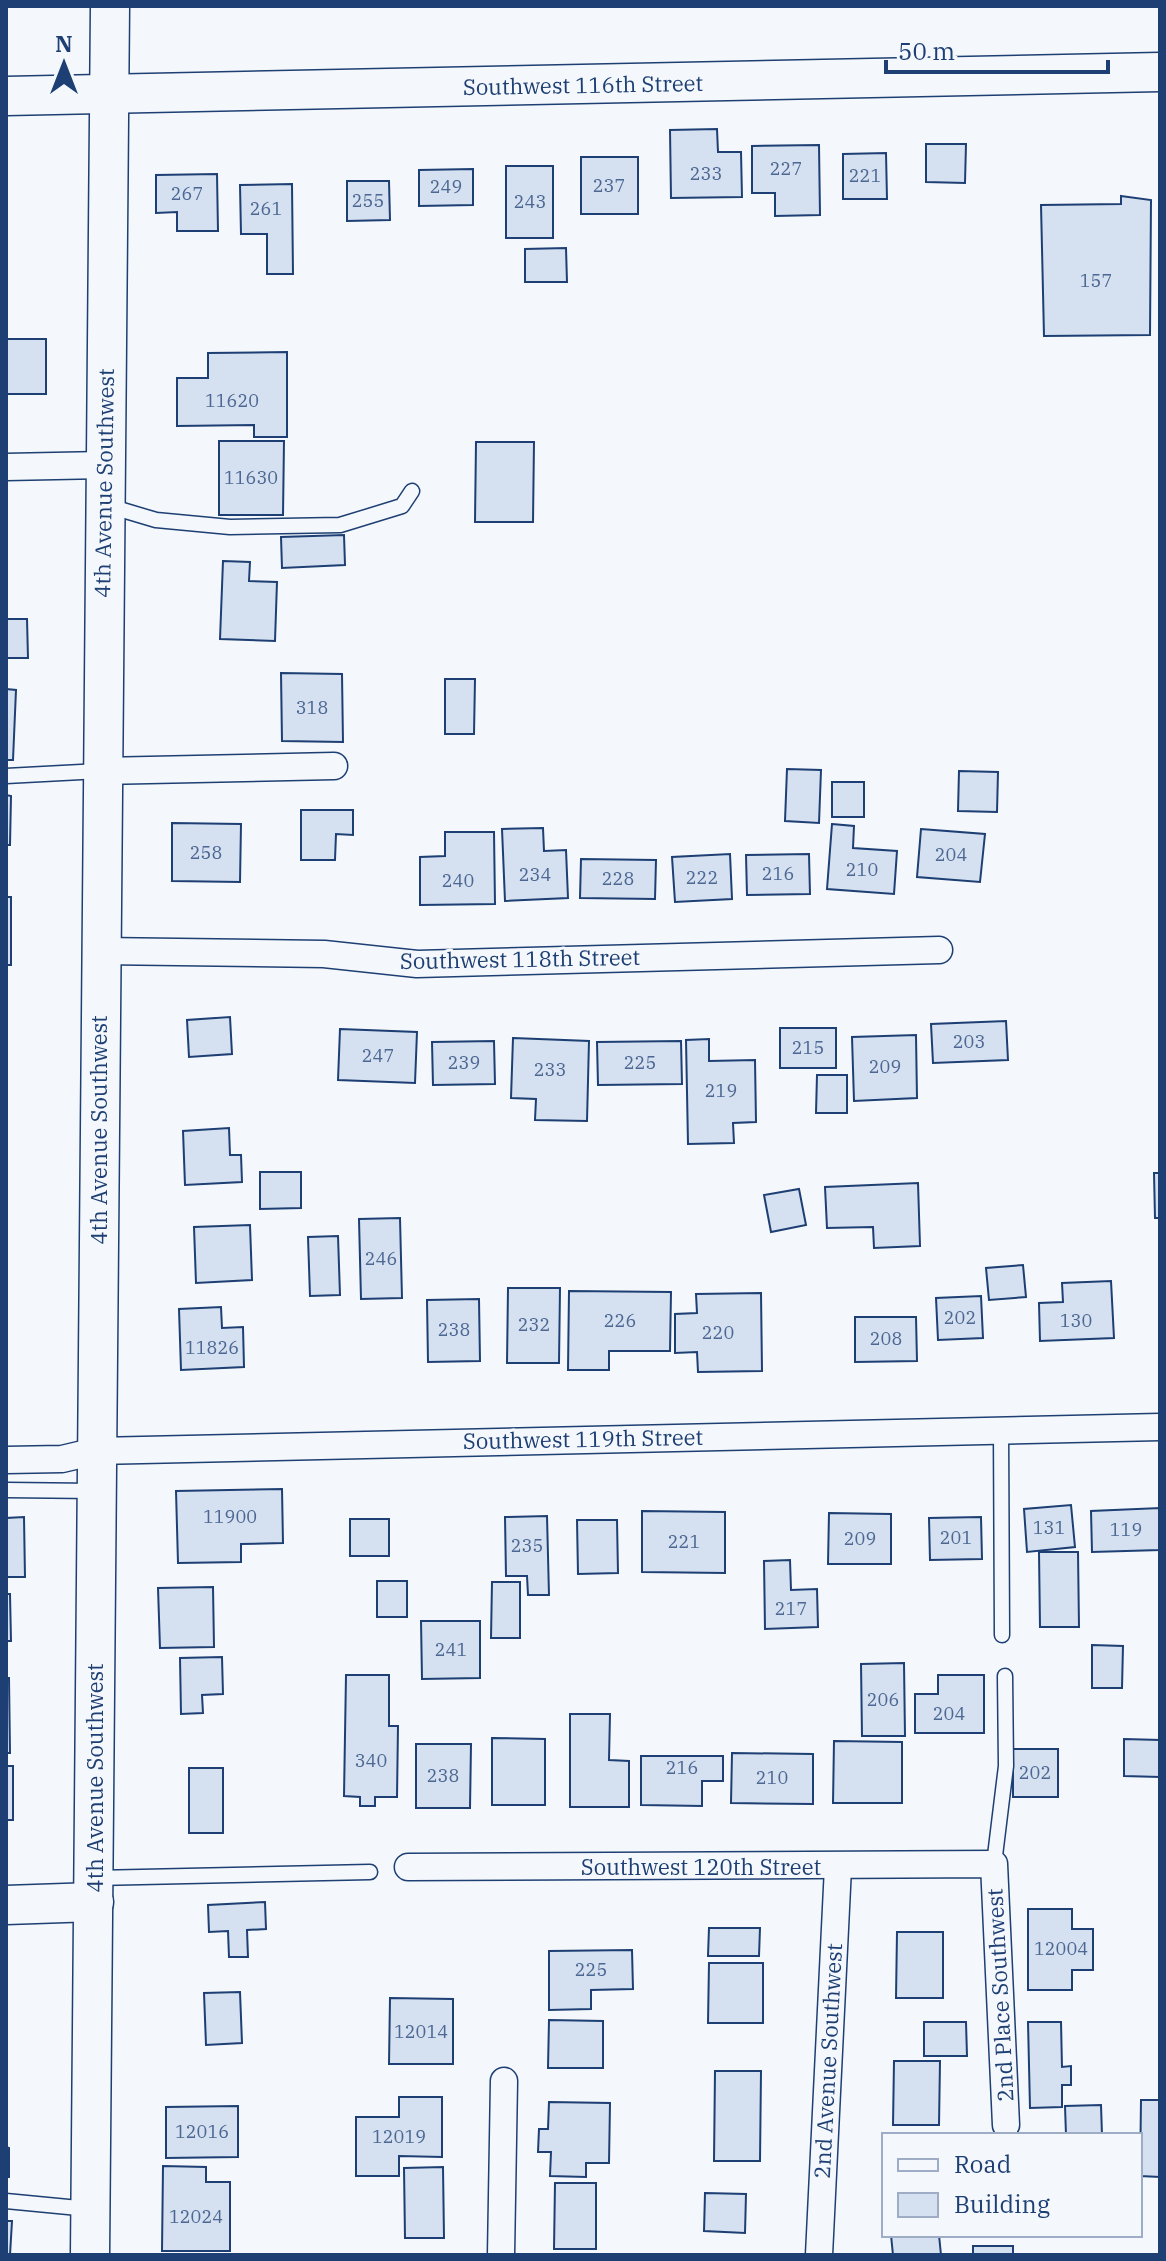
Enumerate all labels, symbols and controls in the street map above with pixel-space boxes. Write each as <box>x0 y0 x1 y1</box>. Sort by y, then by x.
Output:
north arrow <box>24 24 104 104</box>
scale bar <box>886 24 1108 74</box>
text: N <box>55 29 73 58</box>
text: 50 m <box>898 35 955 67</box>
street label: Southwest 116th Street <box>463 68 704 101</box>
house number: 227 <box>770 157 802 180</box>
house number: 233 <box>690 162 722 185</box>
house number: 221 <box>849 164 881 187</box>
house number: 237 <box>593 174 625 197</box>
house number: 249 <box>430 175 462 198</box>
house number: 267 <box>171 182 203 205</box>
house number: 255 <box>352 189 384 212</box>
house number: 243 <box>514 190 546 213</box>
house number: 261 <box>250 197 282 220</box>
house number: 157 <box>1080 269 1112 292</box>
street label: 4th Avenue Southwest <box>87 368 120 598</box>
house number: 11620 <box>205 389 259 412</box>
house number: 11630 <box>224 466 278 489</box>
house number: 318 <box>296 696 328 719</box>
house number: 258 <box>190 841 222 864</box>
house number: 204 <box>935 843 967 866</box>
house number: 210 <box>846 858 878 881</box>
house number: 216 <box>762 862 794 885</box>
house number: 234 <box>519 863 551 886</box>
house number: 222 <box>686 866 718 889</box>
house number: 228 <box>602 867 634 890</box>
house number: 240 <box>442 869 474 892</box>
street label: Southwest 118th Street <box>400 942 641 975</box>
street label: 4th Avenue Southwest <box>84 1015 113 1245</box>
house number: 203 <box>953 1030 985 1053</box>
house number: 215 <box>792 1036 824 1059</box>
house number: 247 <box>362 1044 394 1067</box>
house number: 239 <box>448 1051 480 1074</box>
house number: 225 <box>624 1051 656 1074</box>
house number: 209 <box>869 1055 901 1078</box>
house number: 233 <box>534 1058 566 1081</box>
house number: 219 <box>705 1079 737 1102</box>
house number: 246 <box>365 1247 397 1270</box>
house number: 202 <box>944 1306 976 1329</box>
house number: 226 <box>604 1309 636 1332</box>
house number: 130 <box>1060 1309 1092 1332</box>
house number: 232 <box>518 1313 550 1336</box>
house number: 238 <box>438 1318 470 1341</box>
house number: 220 <box>702 1321 734 1344</box>
house number: 208 <box>870 1327 902 1350</box>
house number: 11826 <box>185 1336 239 1359</box>
street label: Southwest 119th Street <box>463 1422 704 1455</box>
house number: 11900 <box>203 1505 257 1528</box>
house number: 131 <box>1033 1516 1065 1539</box>
house number: 119 <box>1110 1518 1142 1541</box>
house number: 201 <box>940 1526 972 1549</box>
house number: 209 <box>844 1527 876 1550</box>
house number: 221 <box>668 1530 700 1553</box>
house number: 235 <box>511 1534 543 1557</box>
house number: 217 <box>775 1597 807 1620</box>
house number: 241 <box>435 1638 467 1661</box>
street label: 4th Avenue Southwest <box>80 1663 109 1893</box>
house number: 206 <box>867 1688 899 1711</box>
house number: 204 <box>933 1702 965 1725</box>
house number: 340 <box>355 1749 387 1772</box>
house number: 216 <box>666 1756 698 1779</box>
house number: 202 <box>1019 1761 1051 1784</box>
house number: 238 <box>427 1764 459 1787</box>
house number: 210 <box>756 1766 788 1789</box>
street label: Southwest 120th Street <box>581 1852 821 1881</box>
street label: 2nd Place Southwest <box>979 1887 1020 2102</box>
house number: 12004 <box>1034 1937 1088 1960</box>
street label: 2nd Avenue Southwest <box>807 1942 848 2179</box>
house number: 225 <box>575 1958 607 1981</box>
house number: 12014 <box>394 2020 448 2043</box>
house number: 12016 <box>175 2120 229 2143</box>
house number: 12019 <box>372 2125 426 2148</box>
legend <box>882 2133 1142 2237</box>
text: Road <box>954 2148 1011 2180</box>
text: Building <box>954 2188 1050 2220</box>
house number: 12024 <box>169 2205 223 2228</box>

